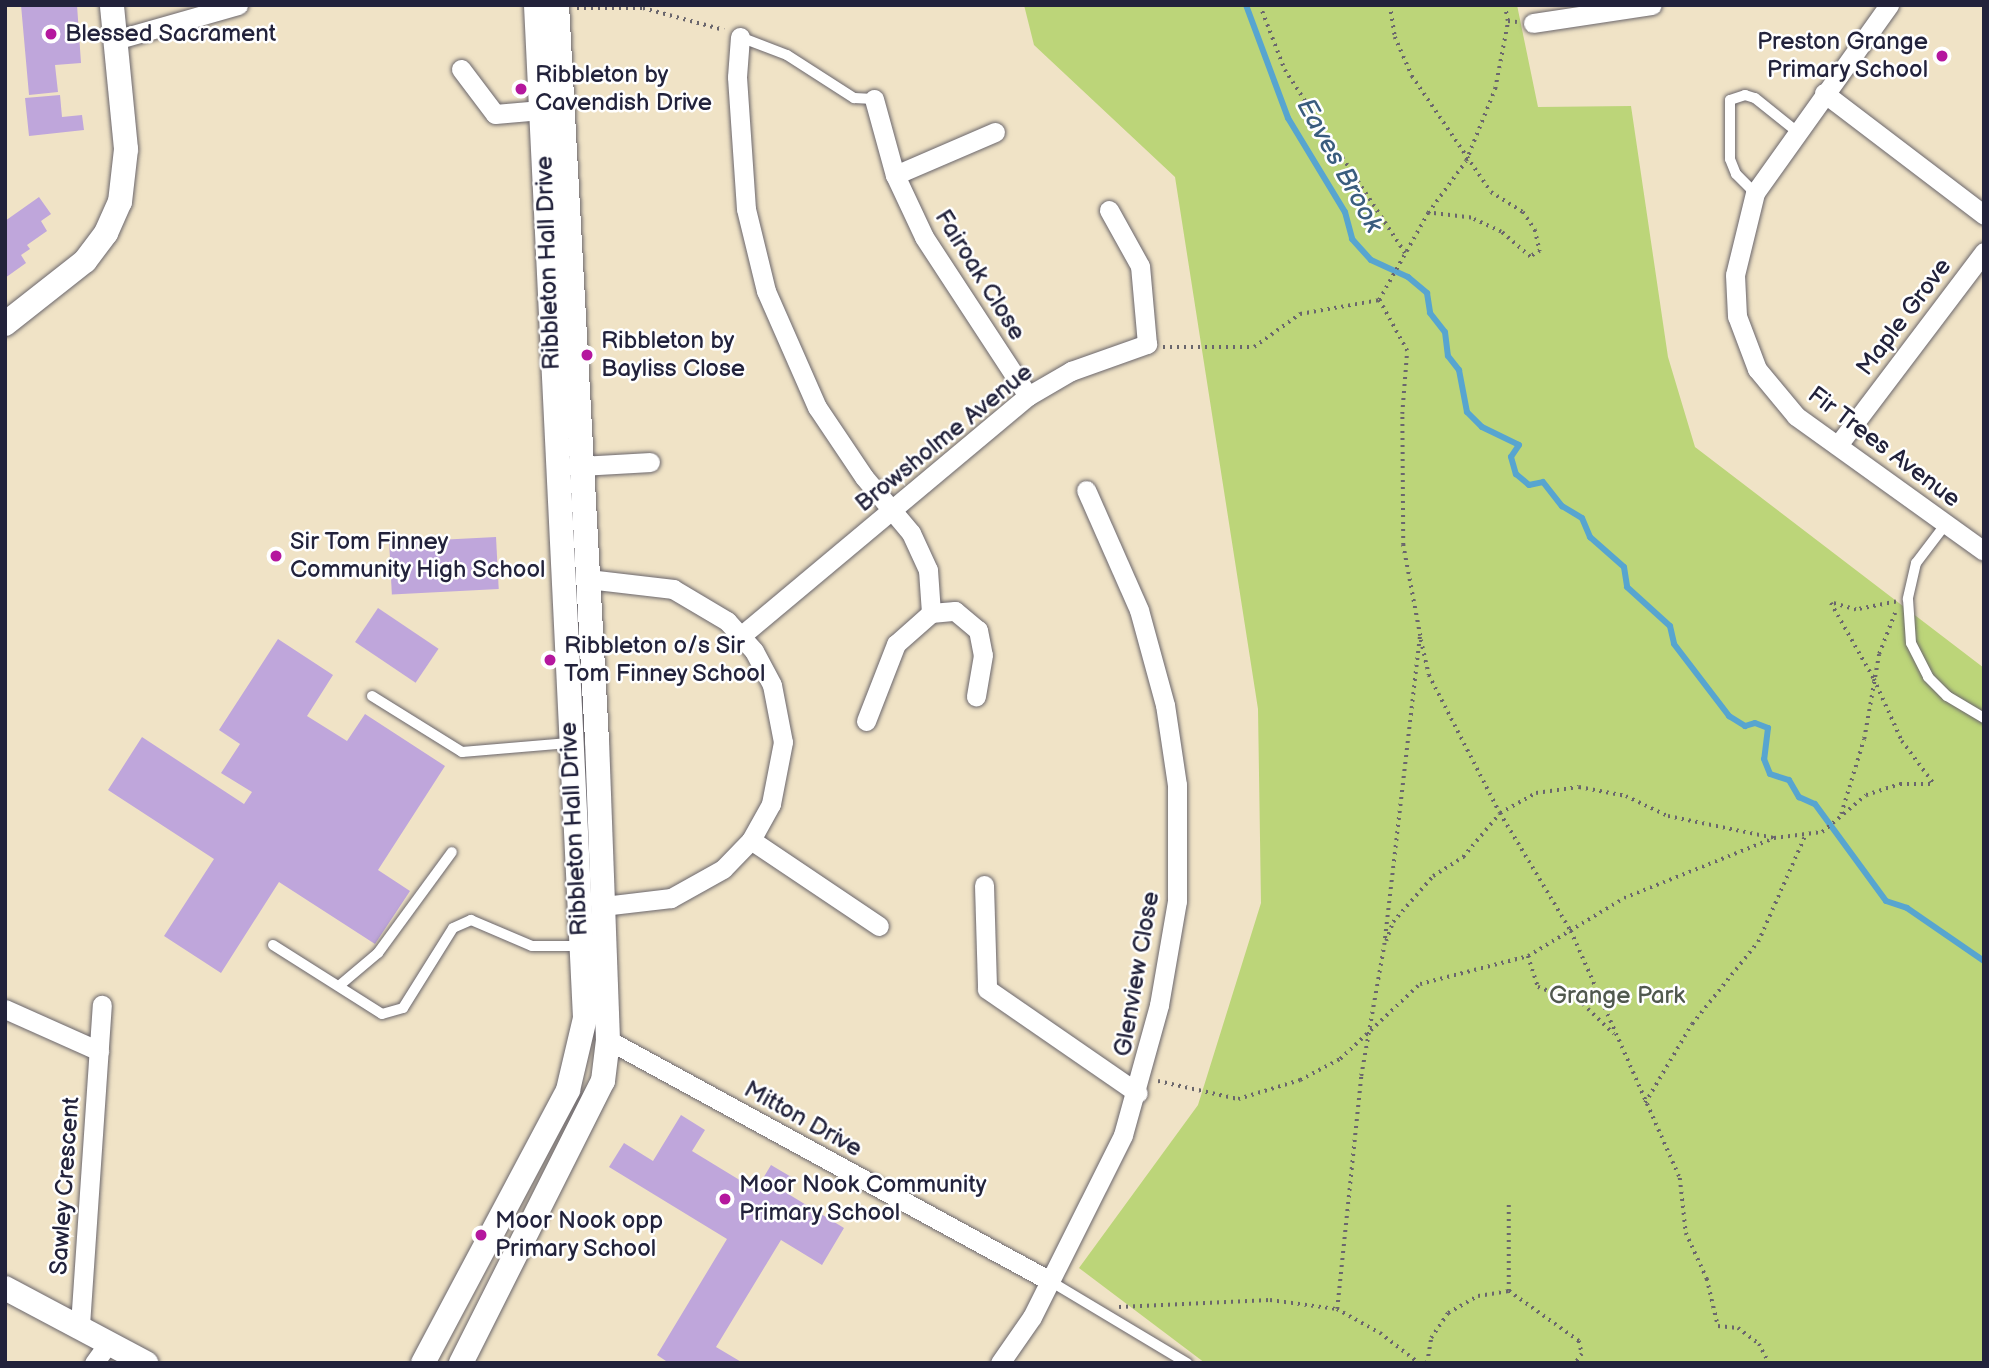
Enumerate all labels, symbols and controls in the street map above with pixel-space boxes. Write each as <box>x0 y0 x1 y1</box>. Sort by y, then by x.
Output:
place label: Blessed Sacrament <box>65 20 277 48</box>
marker: Blessed Sacrament <box>43 26 59 42</box>
place label: Preston Grange Primary School <box>1757 28 1928 84</box>
marker: Preston Grange Primary School <box>1934 48 1950 64</box>
place label: Ribbleton by Cavendish Drive <box>535 61 712 117</box>
marker: Ribbleton by Cavendish Drive <box>513 81 529 97</box>
water label: Eaves Brook <box>1289 93 1389 239</box>
street label: Ribbleton Hall Drive <box>530 155 566 371</box>
street label: Fairoak Close <box>928 204 1032 346</box>
street label: Maple Grove <box>1851 253 1957 381</box>
place label: Ribbleton by Bayliss Close <box>601 327 745 383</box>
marker: Ribbleton by Bayliss Close <box>579 347 595 363</box>
street label: Browsholme Avenue <box>850 358 1038 518</box>
street label: Fir Trees Avenue <box>1802 380 1966 514</box>
place label: Sir Tom Finney Community High School <box>290 528 547 584</box>
marker: Sir Tom Finney Community High School <box>268 548 284 564</box>
place label: Ribbleton o/s Sir Tom Finney School <box>564 632 767 688</box>
marker: Ribbleton o/s Sir Tom Finney School <box>542 652 558 668</box>
street label: Ribbleton Hall Drive <box>554 721 594 937</box>
street label: Glenview Close <box>1108 889 1166 1059</box>
park label: Grange Park <box>1549 982 1685 1010</box>
street label: Mitton Drive <box>739 1075 867 1163</box>
street label: Sawley Crescent <box>44 1095 86 1277</box>
place label: Moor Nook Community Primary School <box>739 1171 987 1227</box>
marker: Moor Nook Community Primary School <box>717 1191 733 1207</box>
place label: Moor Nook opp Primary School <box>495 1207 663 1263</box>
marker: Moor Nook opp Primary School <box>473 1227 489 1243</box>

